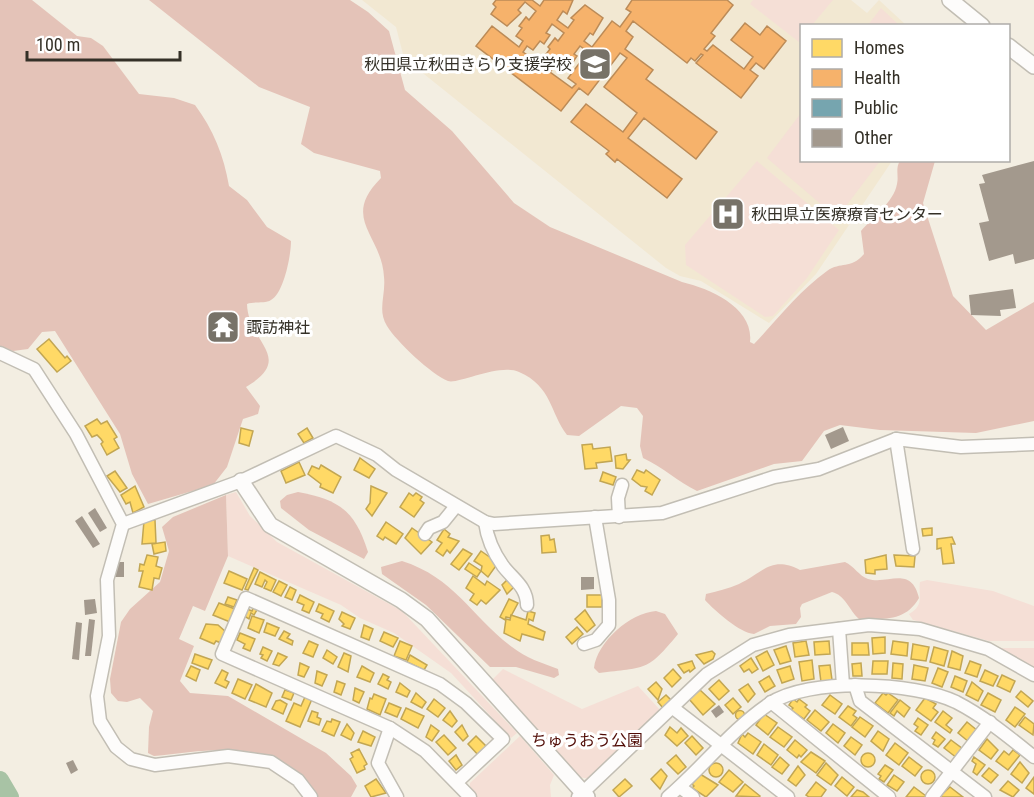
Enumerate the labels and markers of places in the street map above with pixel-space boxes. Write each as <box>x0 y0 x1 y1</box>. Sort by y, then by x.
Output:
school or university icon: 秋田県立秋田きらり支援学校 <box>577 46 613 82</box>
place label: 秋田県立秋田きらり支援学校 <box>364 55 572 74</box>
hospital icon: 秋田県立医療療育センター <box>710 196 746 232</box>
place label: 秋田県立医療療育センター <box>751 205 943 224</box>
temple icon: 諏訪神社 <box>205 309 241 345</box>
place label: 諏訪神社 <box>246 318 310 337</box>

